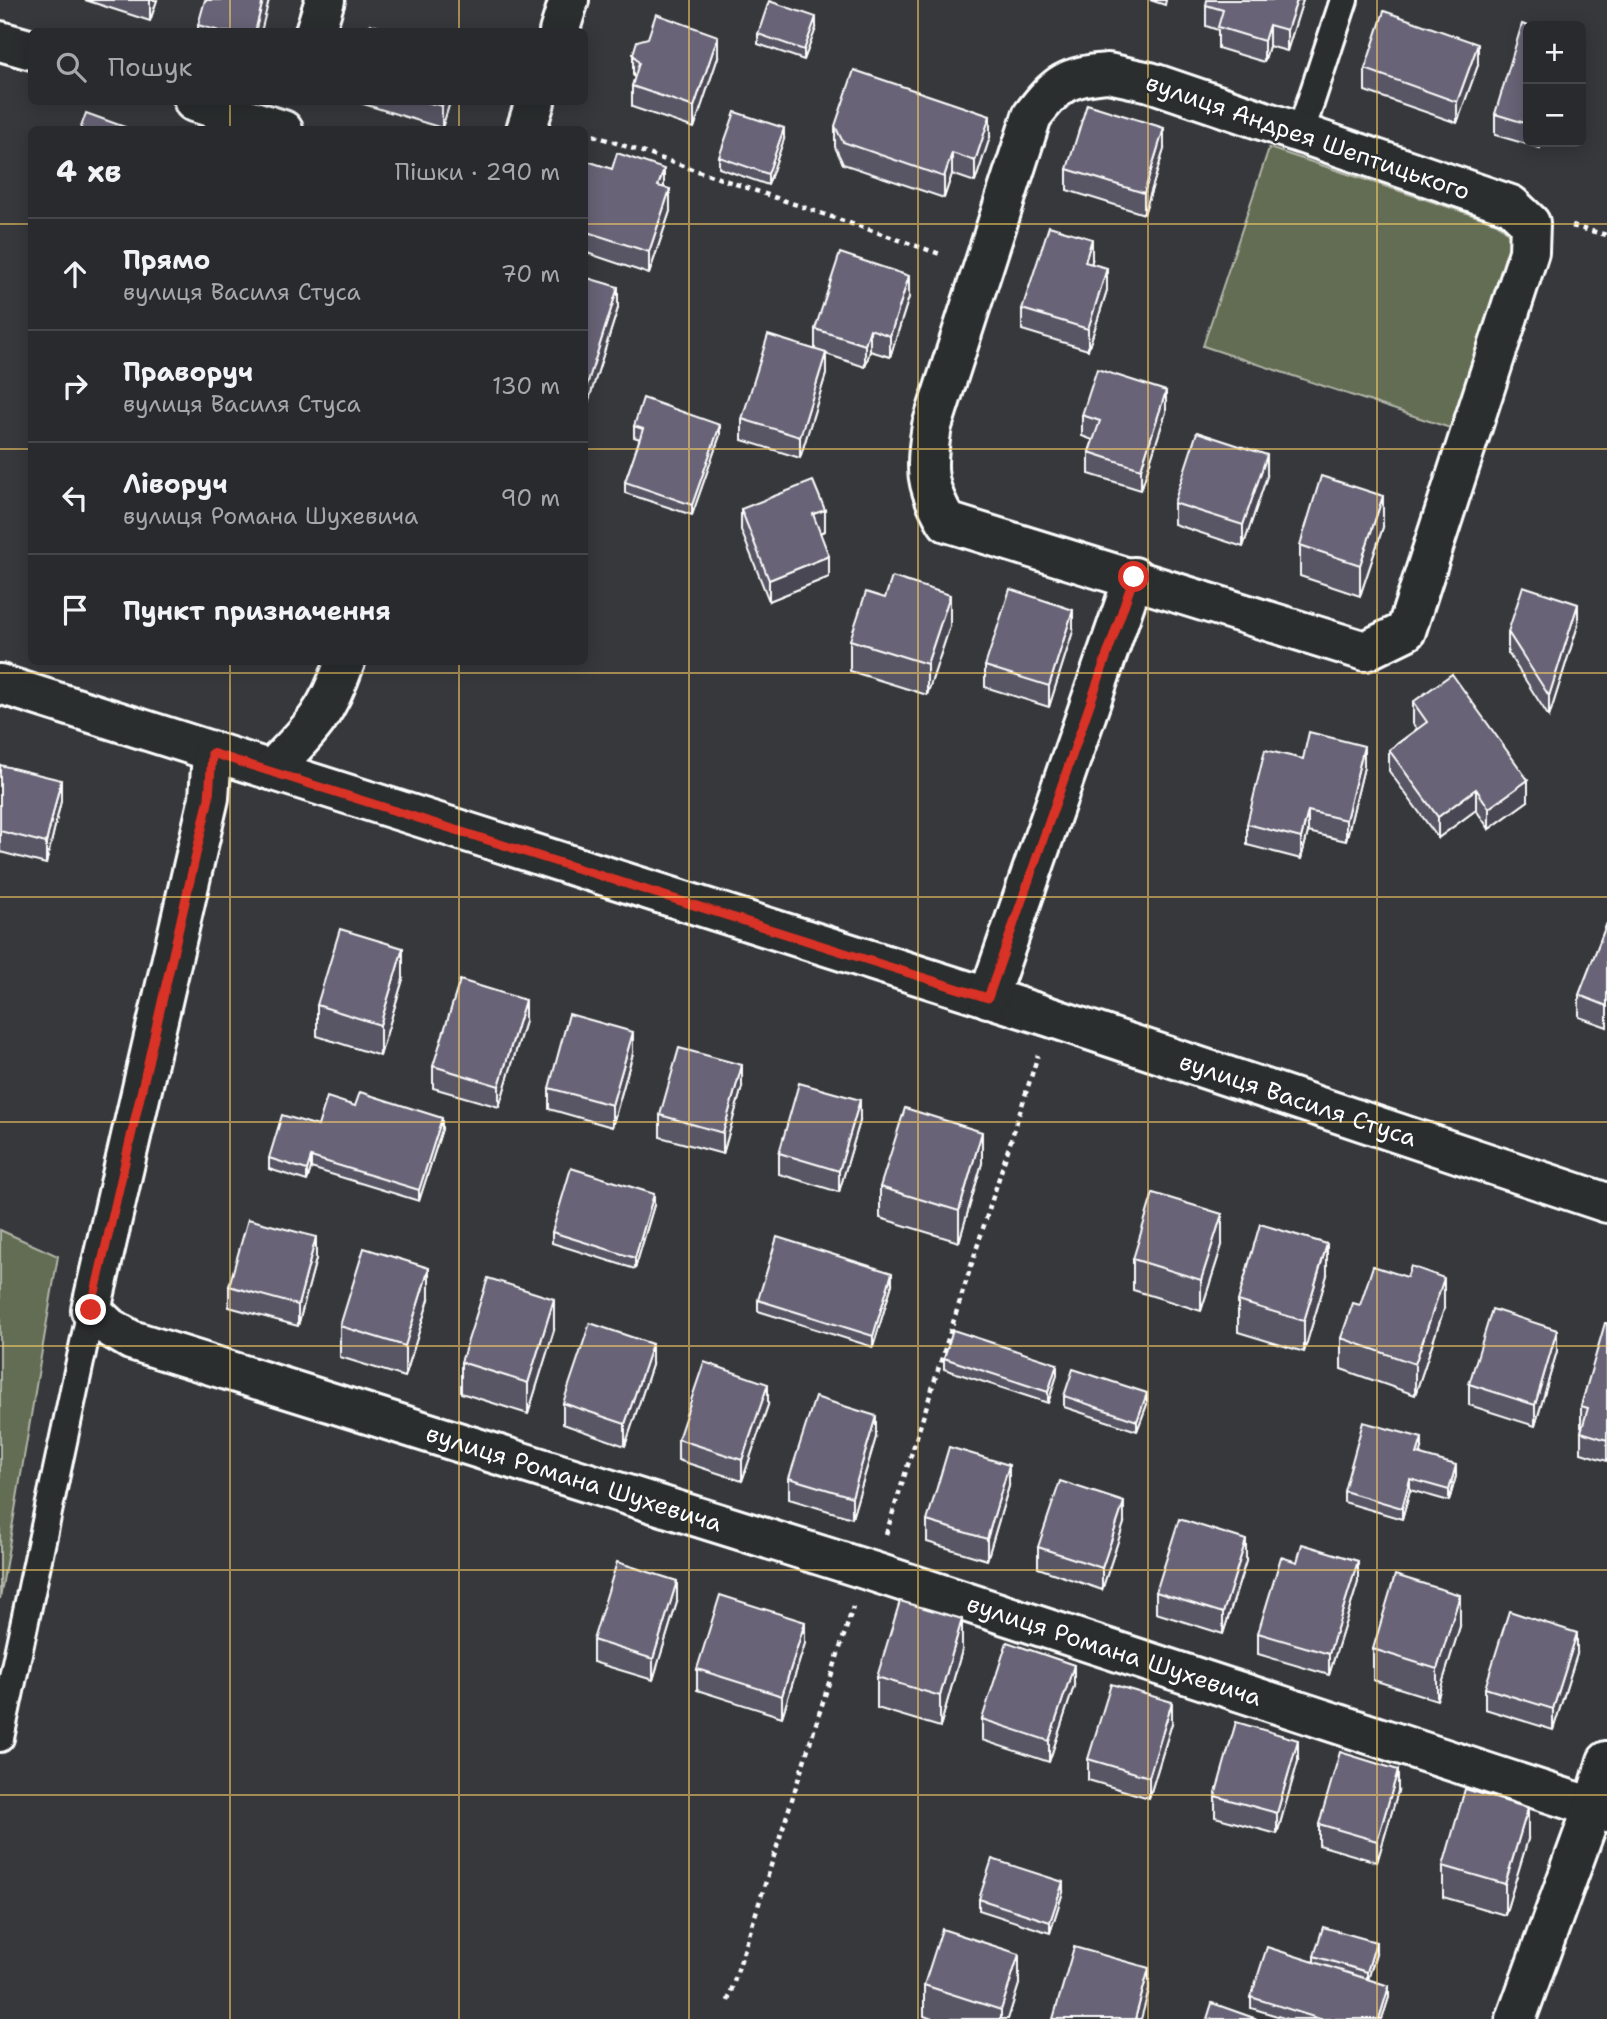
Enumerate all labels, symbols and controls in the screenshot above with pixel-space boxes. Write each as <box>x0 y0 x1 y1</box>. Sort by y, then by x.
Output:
map controls <box>1523 21 1586 147</box>
button: + <box>1523 21 1586 84</box>
search box <box>28 28 588 105</box>
icon: search <box>52 48 90 86</box>
text: Пошук <box>108 49 192 84</box>
street label: вулиця Андрея Шептицького <box>1142 66 1474 208</box>
button: − <box>1523 84 1586 147</box>
text: 4 хв <box>56 151 121 192</box>
text: Пішки · 290 m <box>395 157 560 187</box>
text: Прямо <box>123 242 211 277</box>
icon: ahead <box>56 255 94 293</box>
text: 70 m <box>501 259 560 289</box>
text: вулиця Василя Стуса <box>123 277 361 307</box>
text: Праворуч <box>123 354 253 389</box>
icon: right <box>56 367 94 405</box>
text: 130 m <box>492 371 560 401</box>
text: вулиця Василя Стуса <box>123 389 361 419</box>
text: Ліворуч <box>123 466 228 501</box>
icon: left <box>56 479 94 517</box>
text: 90 m <box>500 483 560 513</box>
text: вулиця Романа Шухевича <box>123 501 418 531</box>
route start <box>1118 561 1149 592</box>
icon: arrive <box>56 591 94 629</box>
text: Пункт призначення <box>123 593 391 628</box>
street label: вулиця Василя Стуса <box>1175 1045 1421 1154</box>
route end <box>75 1294 106 1325</box>
street label: вулиця Романа Шухевича <box>422 1417 726 1540</box>
street label: вулиця Романа Шухевича <box>963 1587 1266 1714</box>

